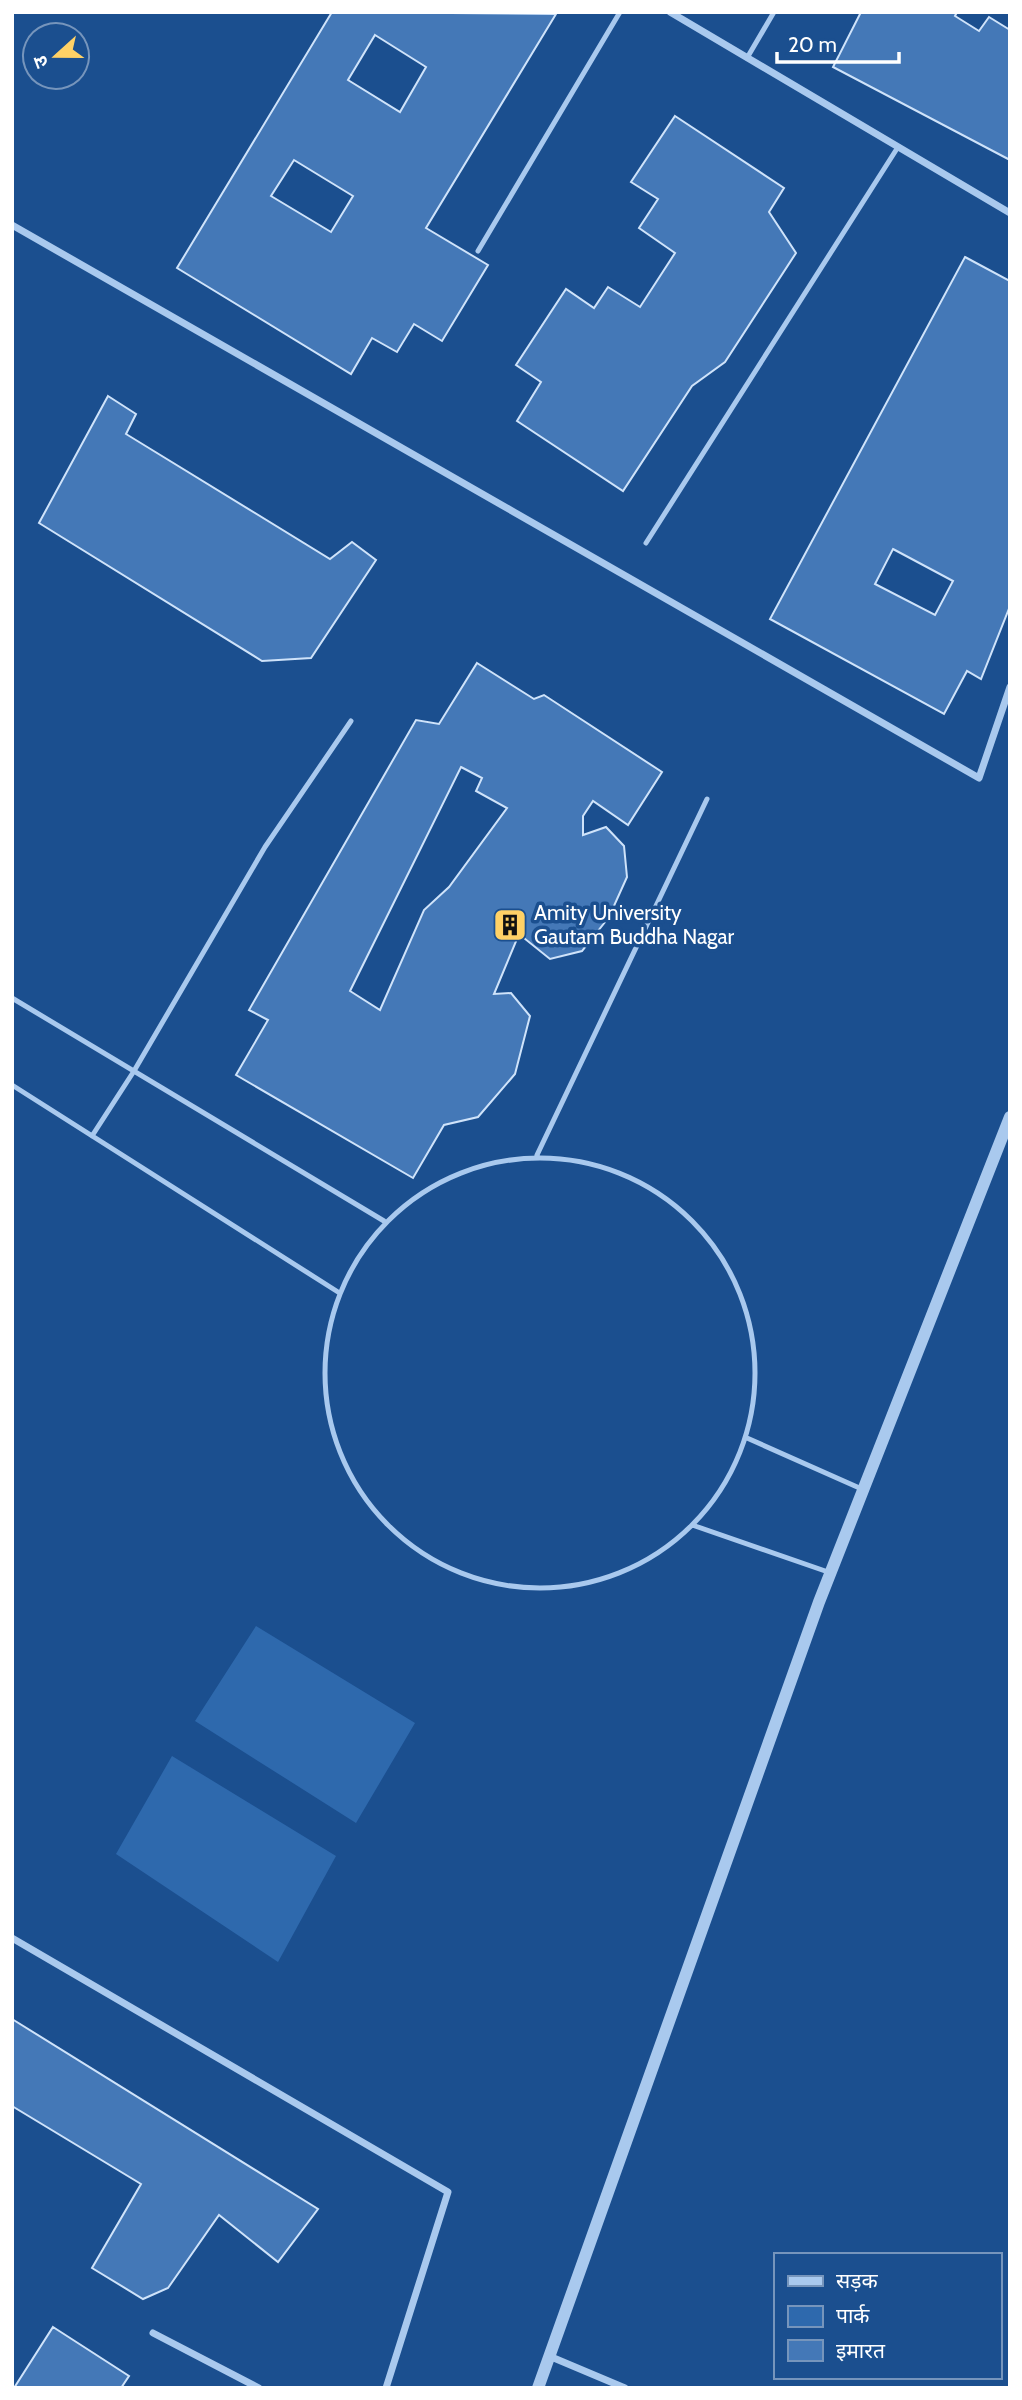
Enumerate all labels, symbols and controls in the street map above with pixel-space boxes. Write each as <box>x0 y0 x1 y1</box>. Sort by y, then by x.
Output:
north arrow <box>21 21 91 91</box>
scale bar <box>777 21 900 65</box>
text: 20 m <box>788 32 837 57</box>
text: उ <box>28 52 53 71</box>
place label: Amity University Gautam Buddha Nagar <box>534 900 735 949</box>
building icon: Amity University Gautam Buddha Nagar <box>491 906 529 944</box>
legend <box>774 2253 1001 2379</box>
text: सड़क <box>836 2268 878 2293</box>
text: पार्क <box>836 2303 870 2328</box>
text: इमारत <box>836 2338 886 2363</box>

